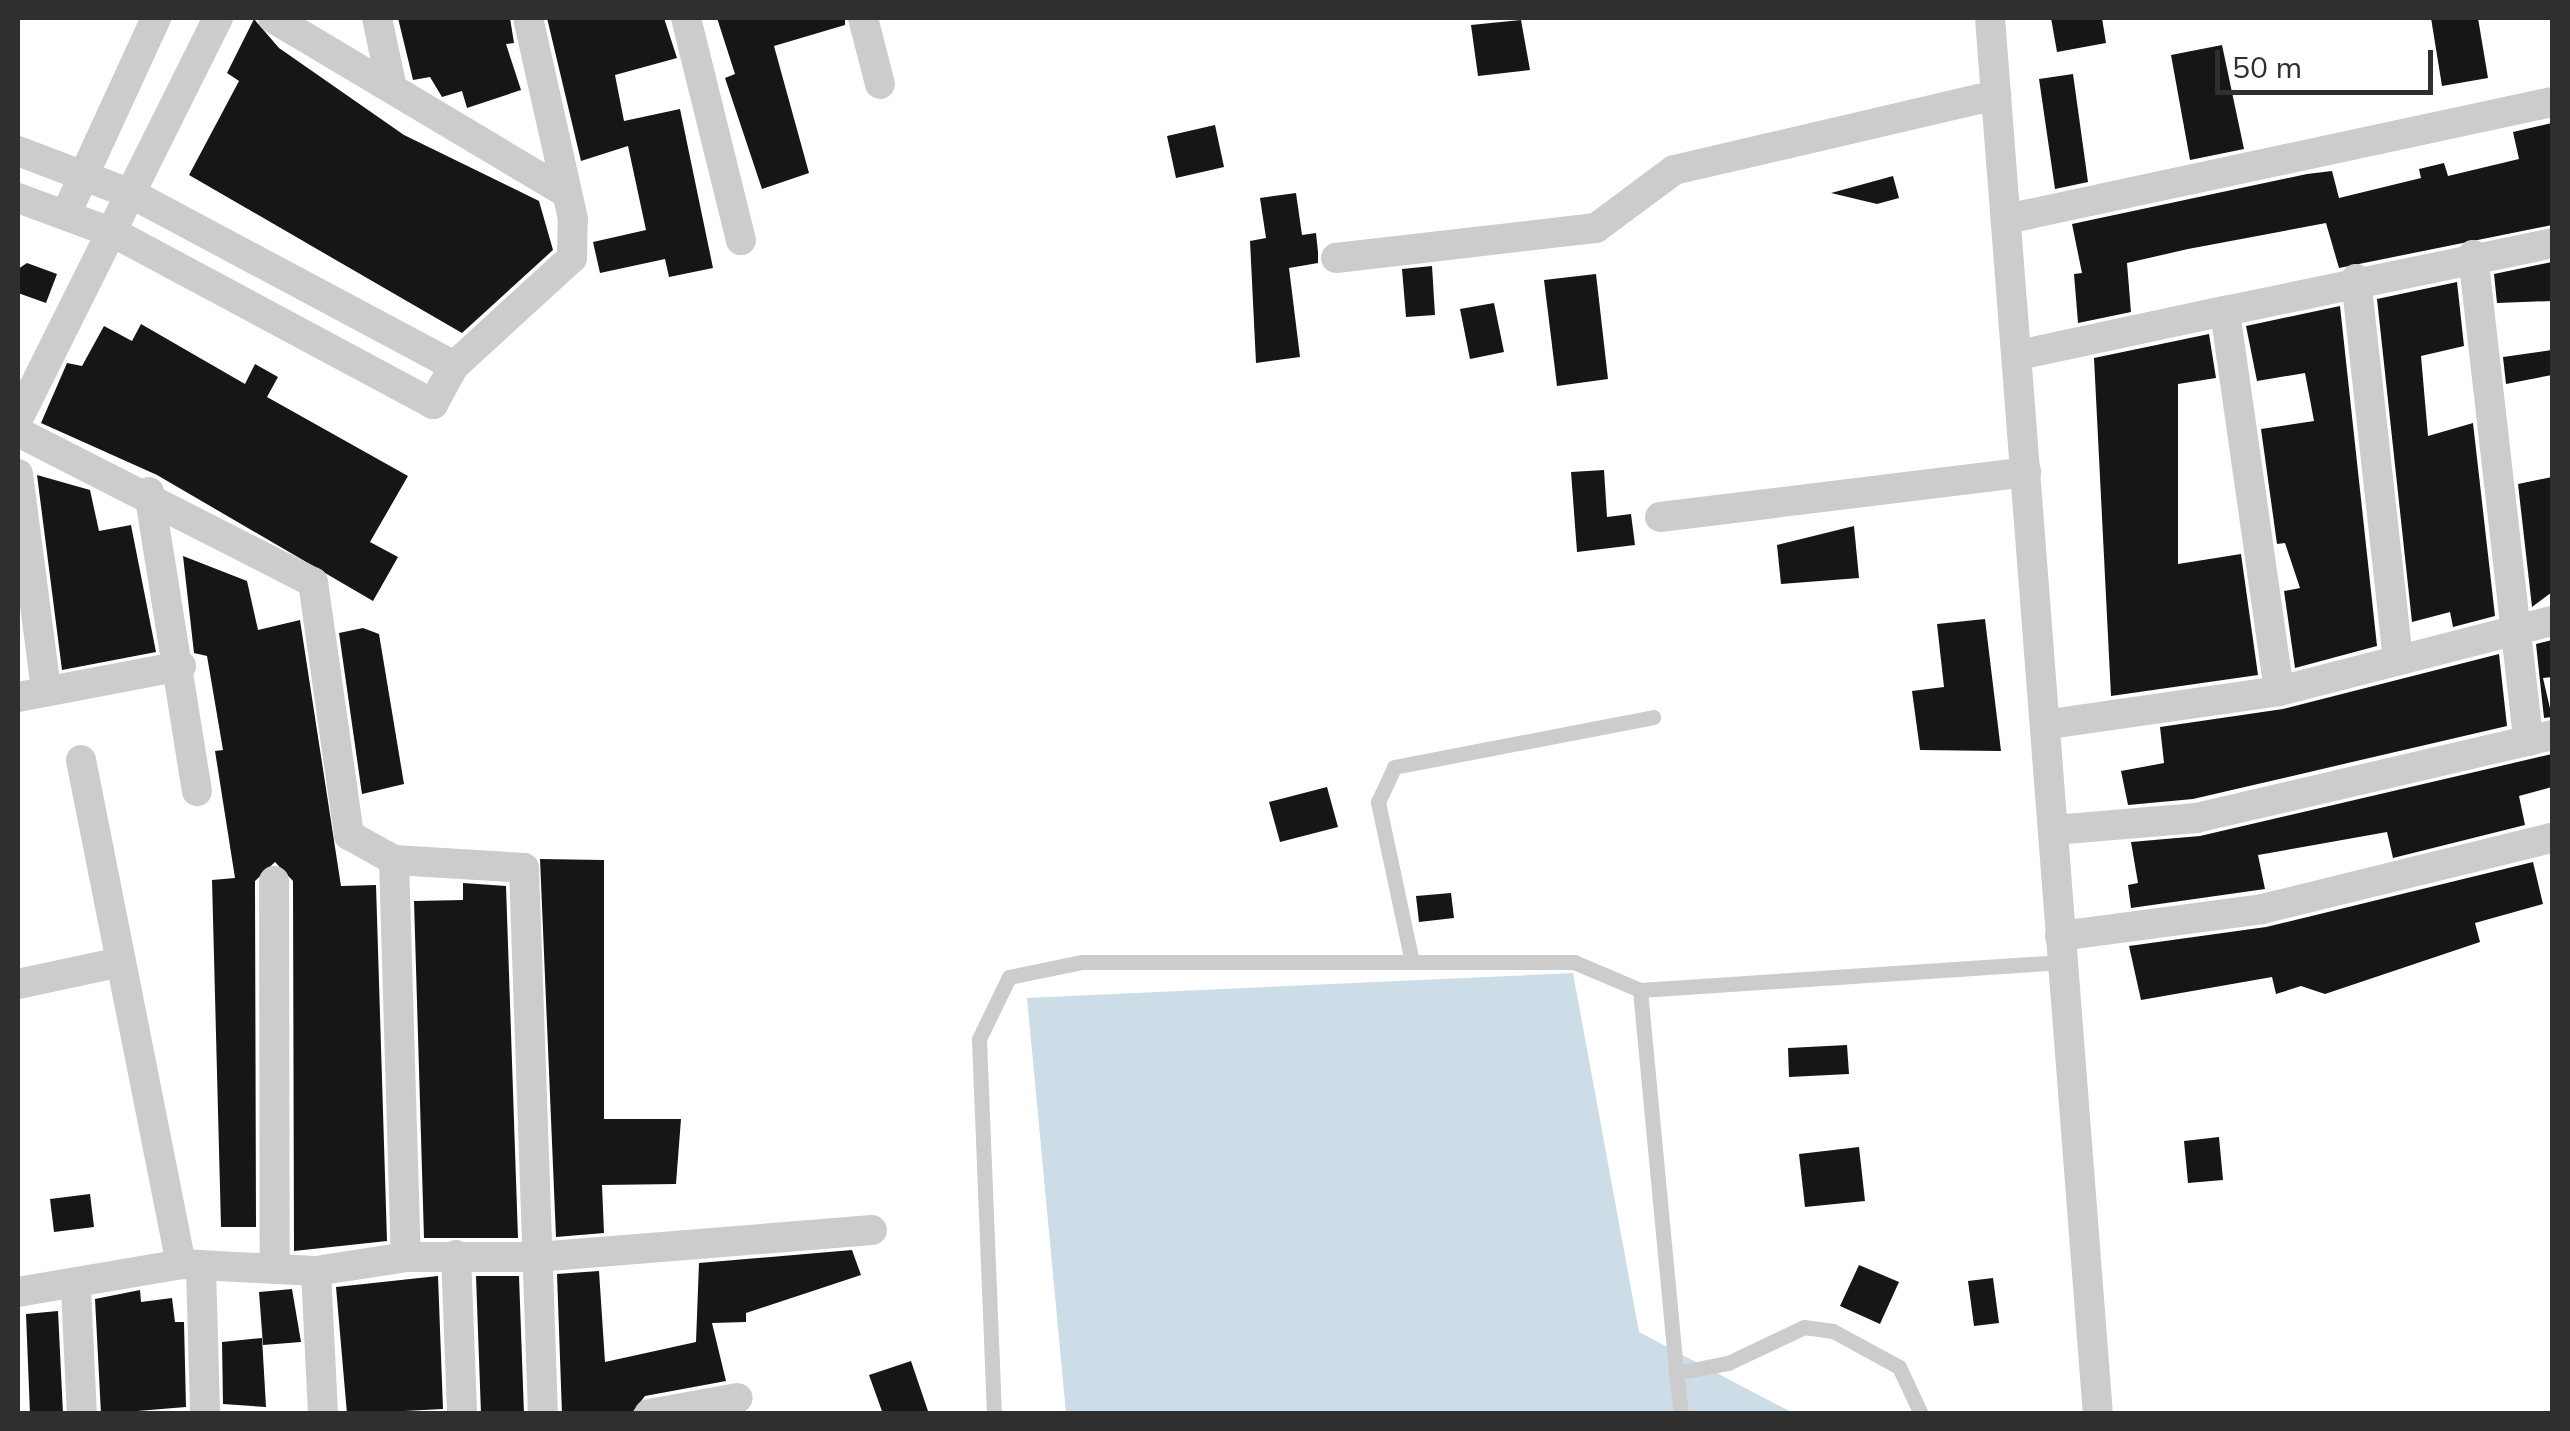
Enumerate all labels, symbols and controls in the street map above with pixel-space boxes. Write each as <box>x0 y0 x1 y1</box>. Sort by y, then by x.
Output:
scale bar <box>2220 30 2438 92</box>
text: 50 m <box>2232 48 2302 86</box>

